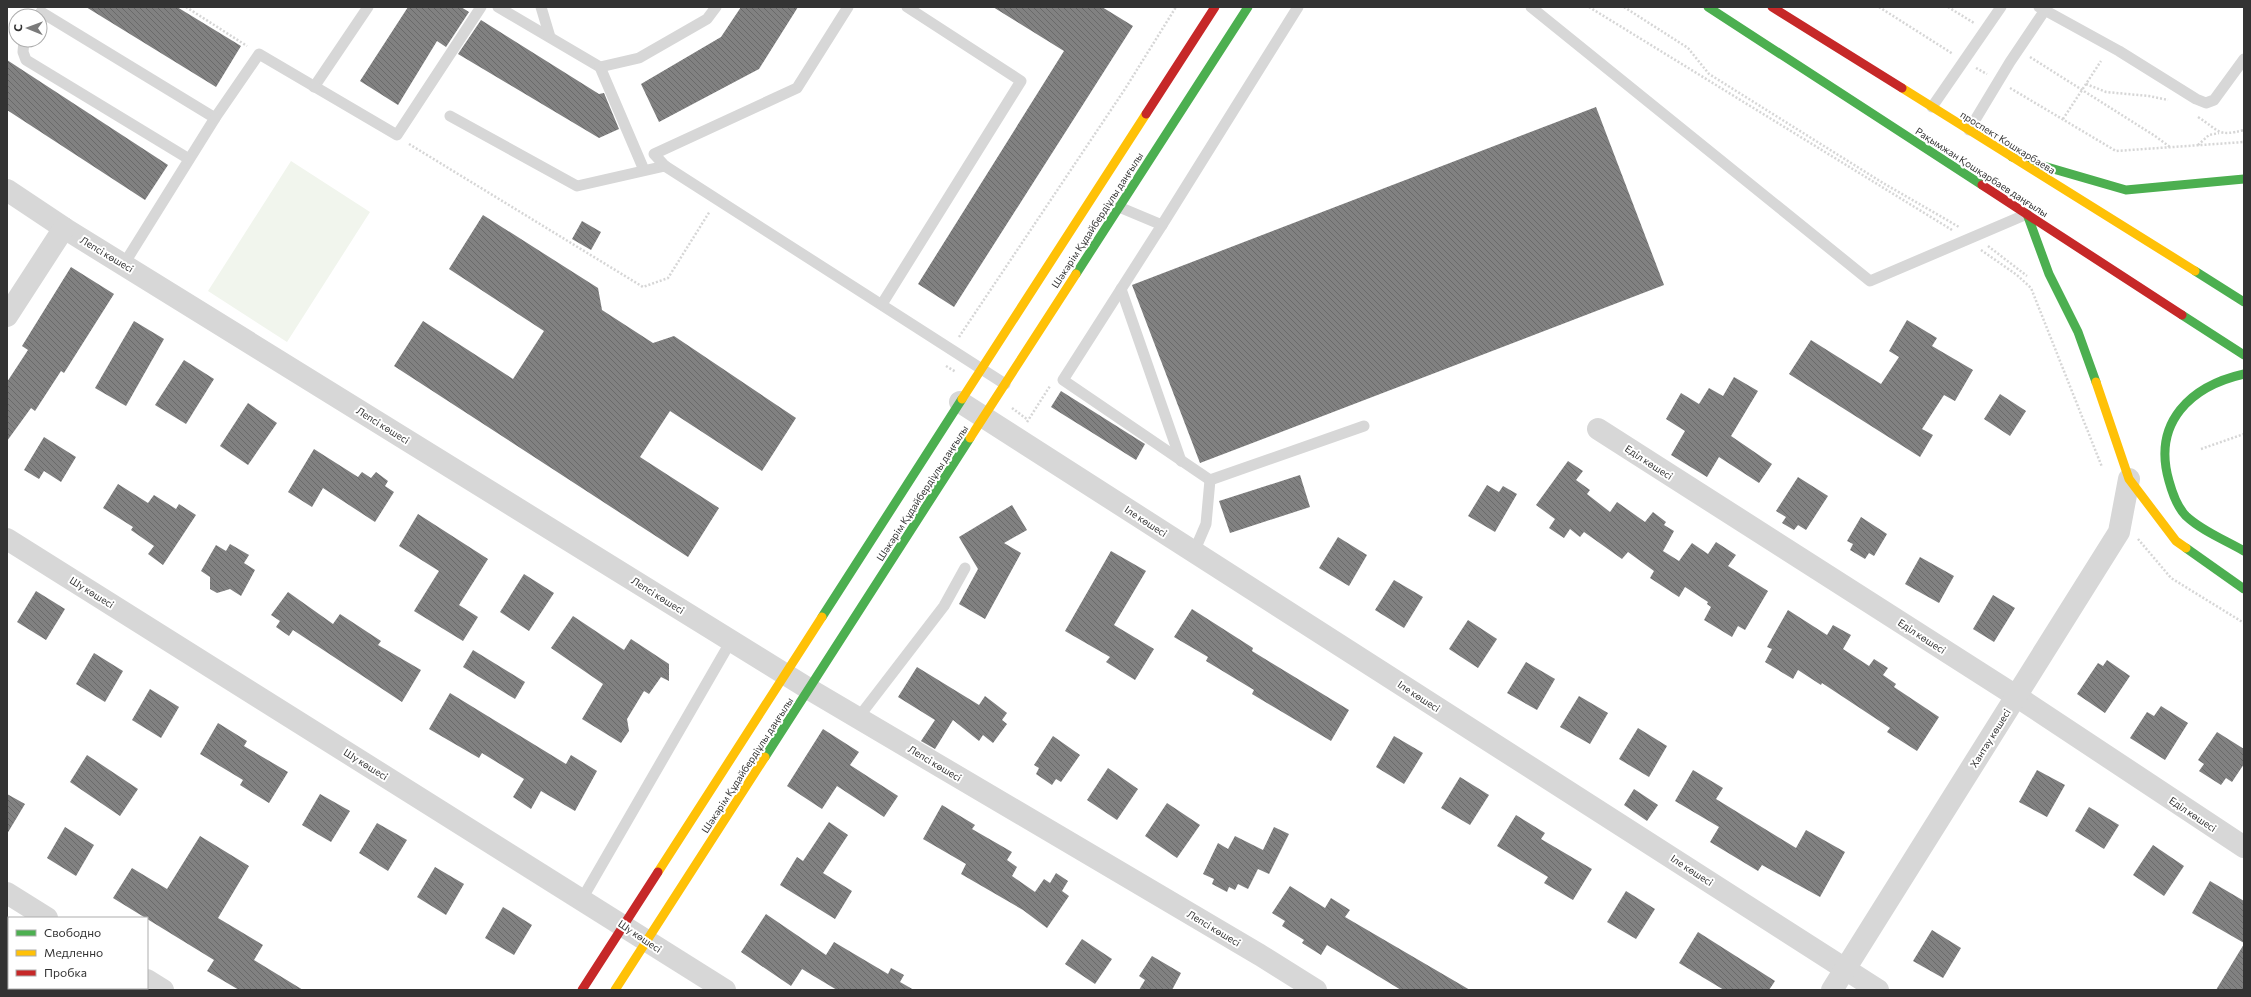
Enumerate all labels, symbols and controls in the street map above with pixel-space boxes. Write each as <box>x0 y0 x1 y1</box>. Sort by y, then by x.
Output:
north arrow <box>8 8 48 48</box>
text: С <box>11 23 24 32</box>
street label: проспект Кошкарбаева <box>1958 108 2058 176</box>
street label: Рақымжан Қошқарбаев даңғылы <box>1913 125 2051 219</box>
street label: Шәкәрім Құдайбердіұлы даңғылы <box>1049 150 1145 290</box>
street label: Лепсі көшесі <box>78 233 136 275</box>
street label: Лепсі көшесі <box>354 404 412 446</box>
street label: Шәкәрім Құдайбердіұлы даңғылы <box>874 423 970 563</box>
street label: Еділ көшесі <box>1623 442 1675 482</box>
street label: Іле көшесі <box>1123 503 1169 539</box>
street label: Шу көшесі <box>68 574 116 610</box>
street label: Лепсі көшесі <box>629 574 687 616</box>
street label: Еділ көшесі <box>1896 616 1948 656</box>
street label: Іле көшесі <box>1396 678 1442 714</box>
street label: Шәкәрім Құдайбердіұлы даңғылы <box>699 695 795 835</box>
street label: Хантау көшесі <box>1967 707 2013 769</box>
street label: Лепсі көшесі <box>906 742 964 784</box>
street label: Шу көшесі <box>342 746 390 782</box>
street label: Еділ көшесі <box>2167 794 2219 834</box>
street label: Іле көшесі <box>1669 852 1715 888</box>
street label: Лепсі көшесі <box>1185 907 1243 949</box>
legend <box>8 917 148 989</box>
street label: Шу көшесі <box>616 917 664 955</box>
text: Свободно <box>44 925 101 939</box>
text: Медленно <box>44 945 103 959</box>
text: Пробка <box>44 965 87 979</box>

